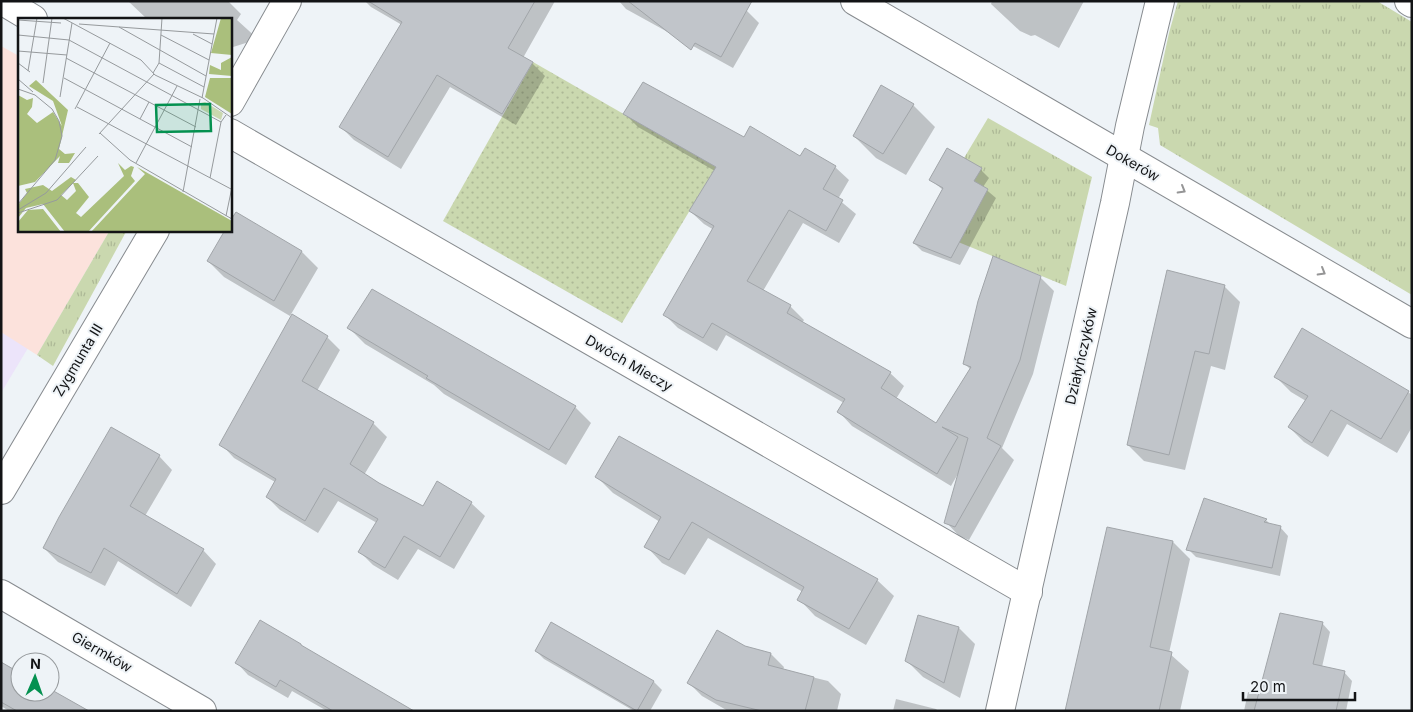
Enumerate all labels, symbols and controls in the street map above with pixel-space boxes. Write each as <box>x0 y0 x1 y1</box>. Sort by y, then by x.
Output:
inset map <box>18 18 231 231</box>
street label: Dokerów <box>1104 141 1163 185</box>
one-way arrow <box>1176 184 1185 194</box>
one-way arrow <box>1317 266 1326 276</box>
street label: Działyńczyków <box>1061 306 1100 406</box>
street label: Zygmunta III <box>49 320 106 399</box>
street label: Dwóch Mieczy <box>583 331 676 394</box>
street label: Giermków <box>69 628 135 676</box>
north arrow <box>10 652 60 702</box>
text: N <box>30 655 41 672</box>
scale bar <box>1243 670 1356 702</box>
text: 20 m <box>1250 677 1286 696</box>

